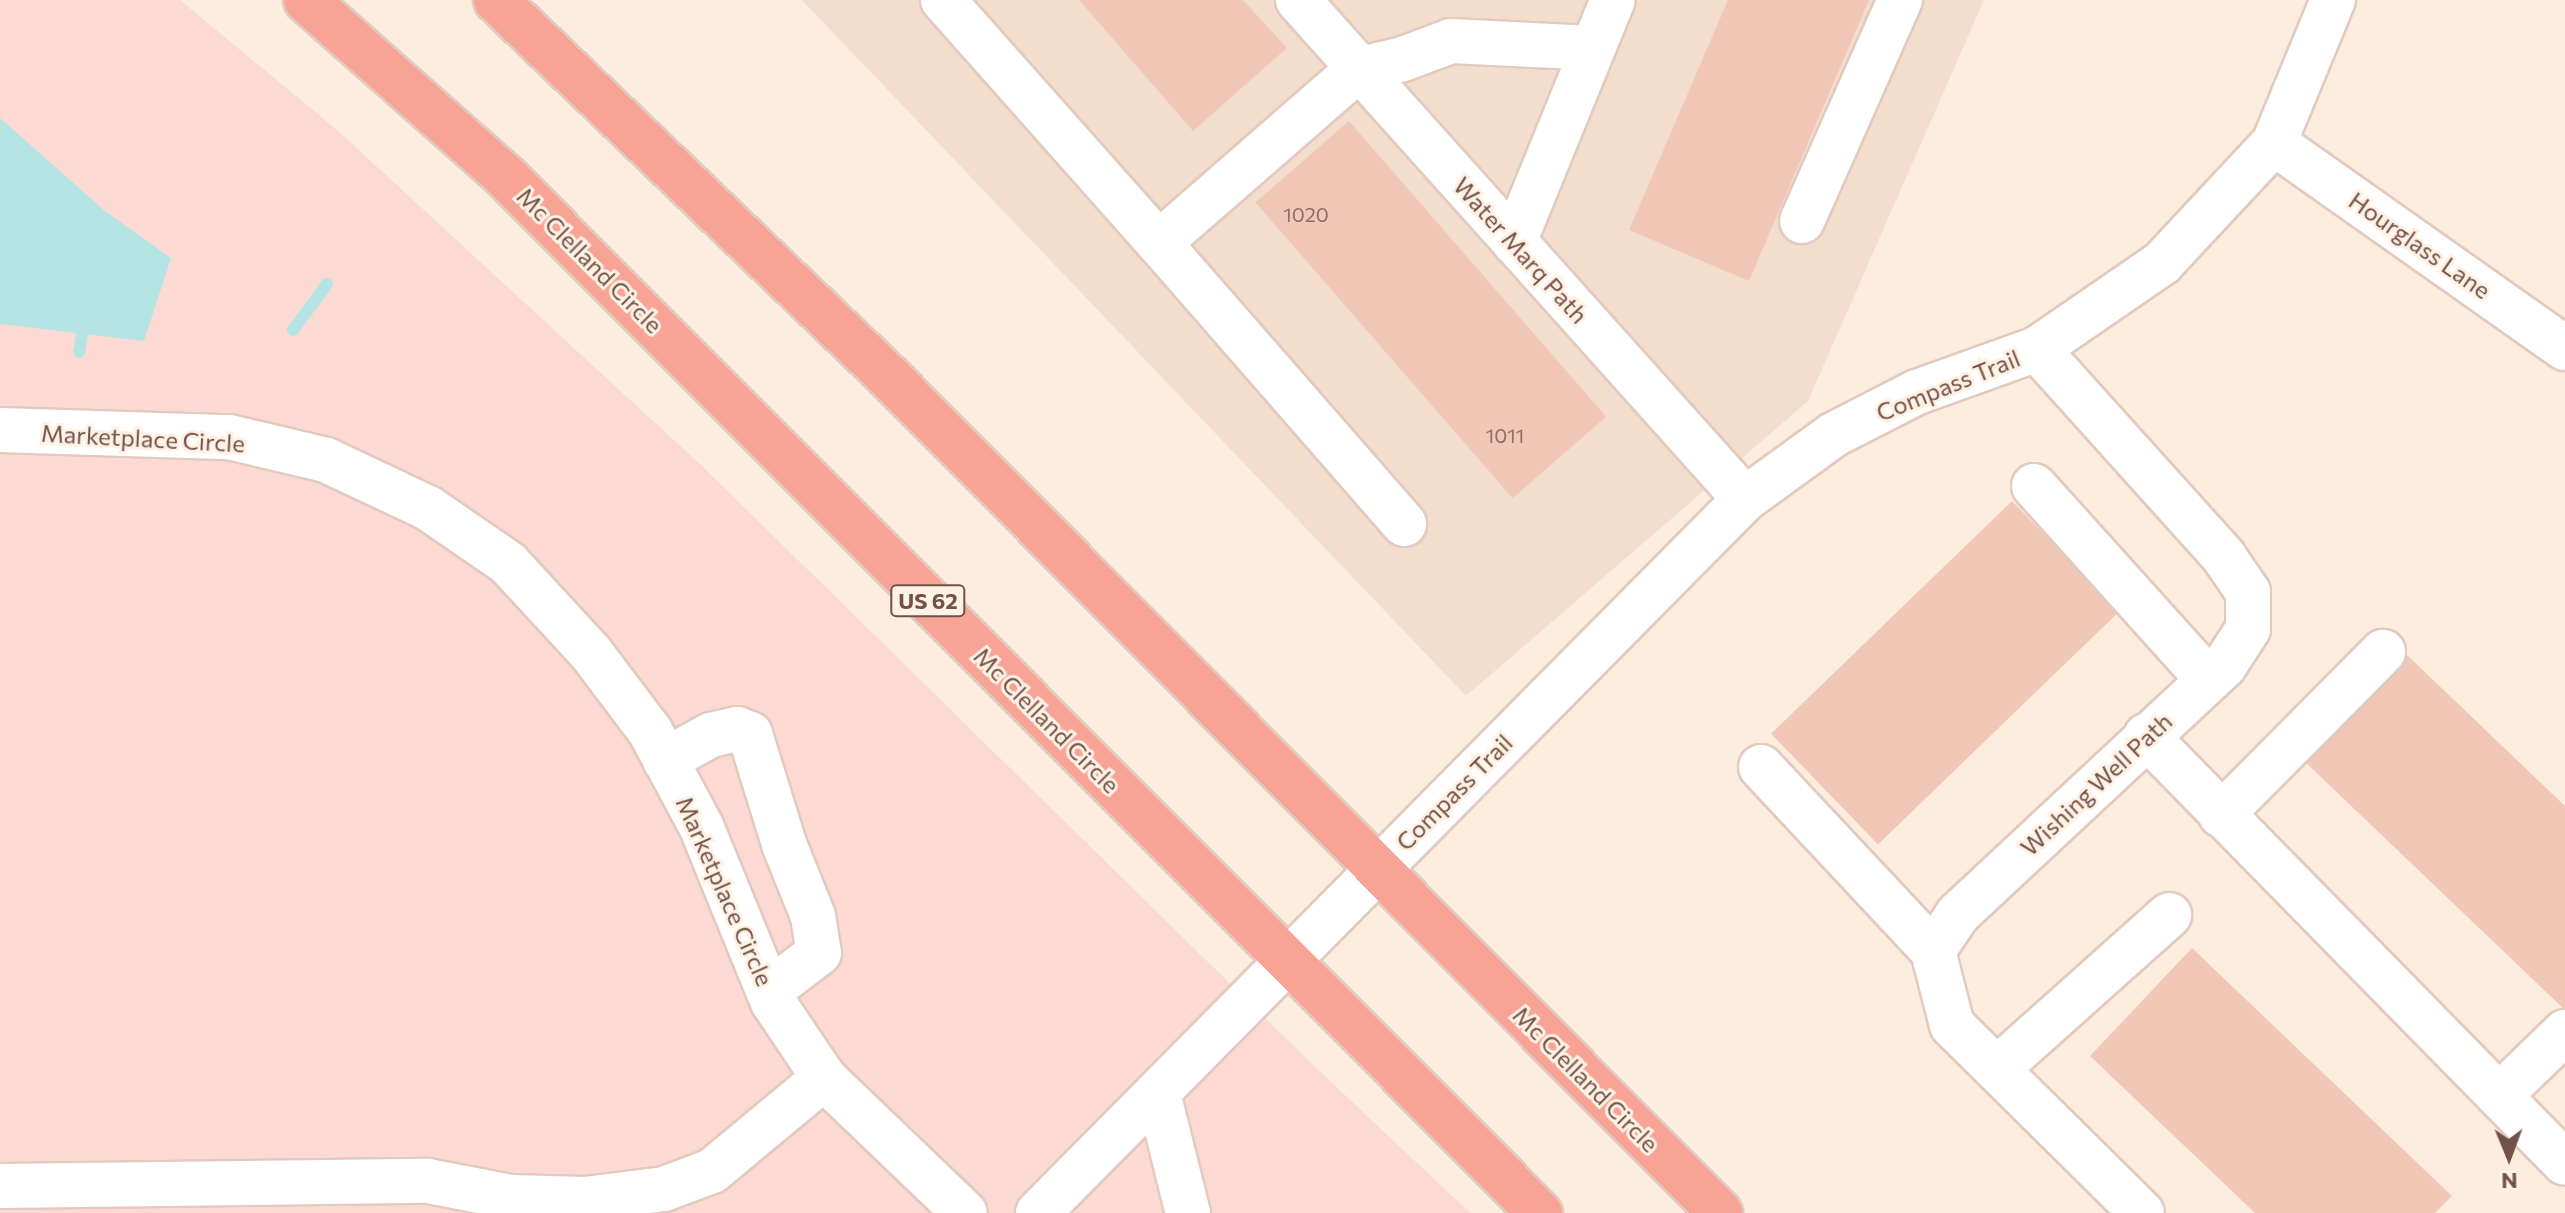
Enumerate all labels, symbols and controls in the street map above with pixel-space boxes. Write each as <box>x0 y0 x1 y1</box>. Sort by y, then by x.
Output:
street label: Water Marq Path <box>1448 171 1594 329</box>
street label: Mc Clelland Circle <box>511 181 669 339</box>
street label: Hourglass Lane <box>2344 186 2496 304</box>
house number: 1020 <box>1283 202 1329 226</box>
street label: Compass Trail <box>1872 343 2024 427</box>
street label: Marketplace Circle <box>40 418 246 458</box>
house number: 1011 <box>1486 423 1524 447</box>
road number: US 62 <box>890 583 966 619</box>
street label: Mc Clelland Circle <box>968 641 1126 799</box>
street label: Wishing Well Path <box>2014 707 2178 861</box>
street label: Compass Trail <box>1390 728 1518 856</box>
street label: Marketplace Circle <box>670 792 780 990</box>
street label: Mc Clelland Circle <box>1507 1000 1665 1158</box>
north arrow <box>2469 1117 2549 1197</box>
text: N <box>2501 1168 2518 1195</box>

